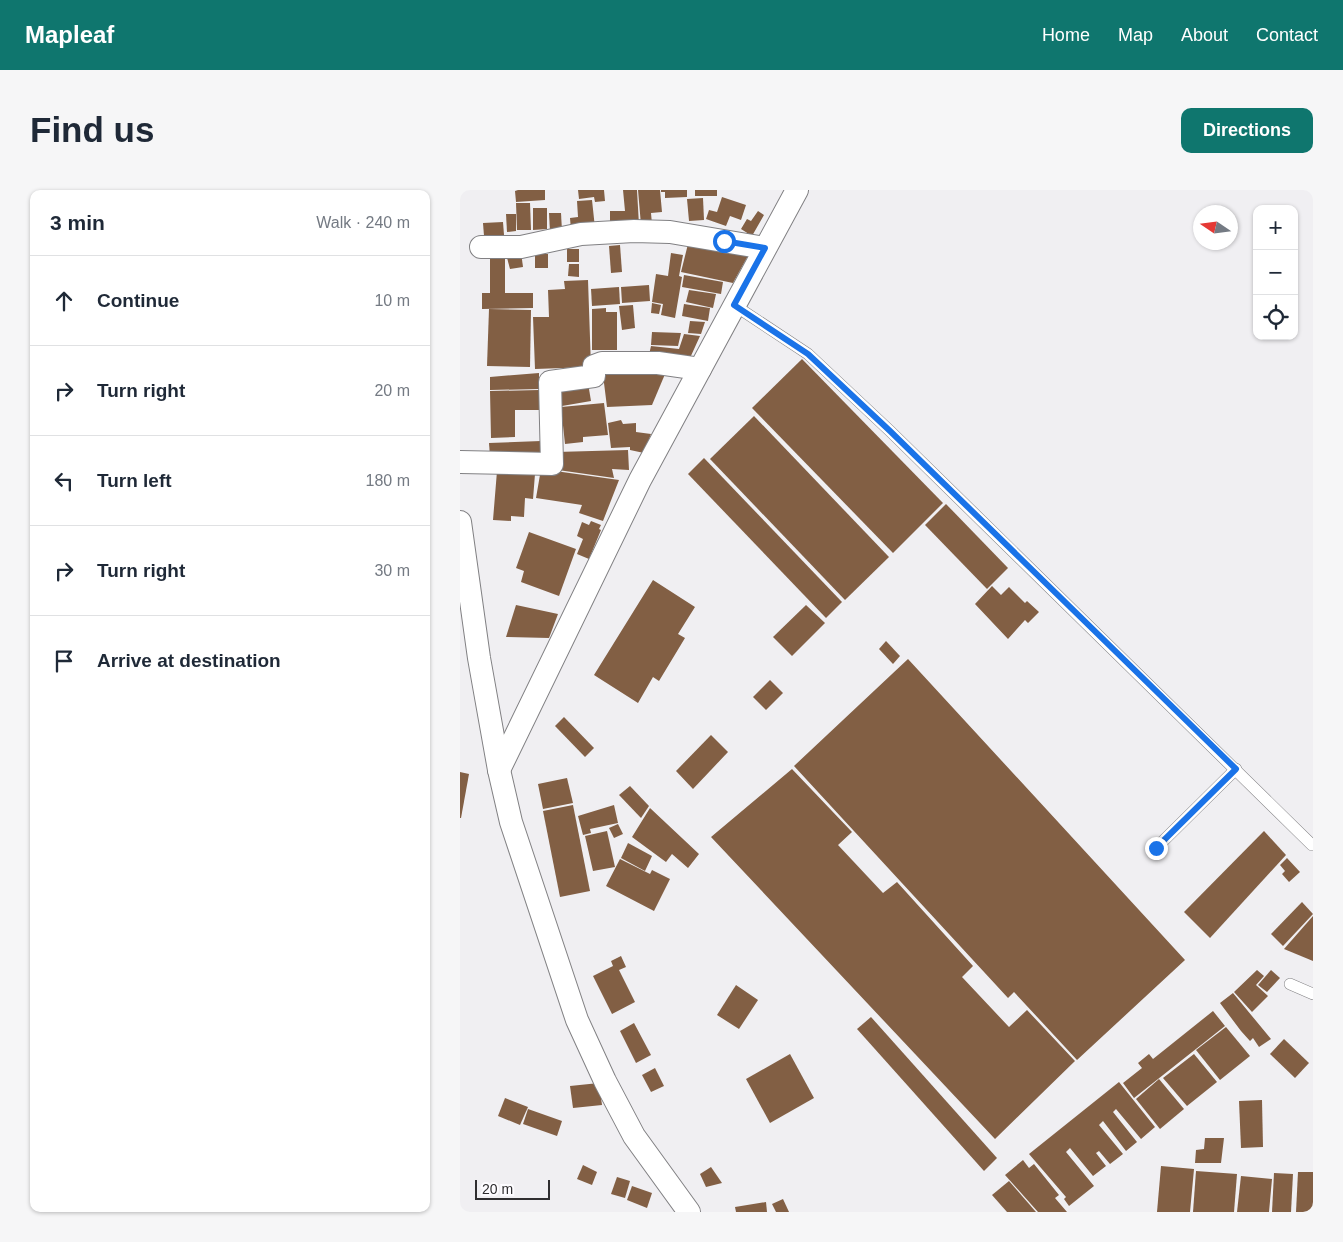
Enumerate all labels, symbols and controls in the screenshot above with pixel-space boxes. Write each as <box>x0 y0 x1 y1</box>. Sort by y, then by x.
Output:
text: Mapleaf <box>25 21 114 48</box>
text: Home <box>1042 25 1090 45</box>
text: Map <box>1118 25 1153 45</box>
text: About <box>1181 25 1228 45</box>
text: Contact <box>1256 25 1318 45</box>
button: Directions <box>1181 108 1313 153</box>
text: Find us <box>30 110 154 149</box>
north arrow <box>1193 205 1238 250</box>
map controls <box>1253 205 1298 340</box>
button: + <box>1253 205 1298 250</box>
text: 3 min <box>50 211 105 234</box>
text: Walk · 240 m <box>316 214 410 231</box>
route start <box>713 230 736 253</box>
button: − <box>1253 250 1298 295</box>
icon: ahead <box>50 287 78 315</box>
text: Continue <box>97 290 179 311</box>
text: 10 m <box>374 292 410 309</box>
button: locate <box>1253 295 1298 340</box>
icon: right <box>50 377 78 405</box>
text: Turn right <box>97 380 185 401</box>
text: 20 m <box>374 382 410 399</box>
icon: left <box>50 467 78 495</box>
text: Turn left <box>97 470 172 491</box>
text: 180 m <box>366 472 410 489</box>
icon: right <box>50 557 78 585</box>
text: Turn right <box>97 560 185 581</box>
text: 30 m <box>374 562 410 579</box>
icon: arrive <box>50 647 78 675</box>
text: Arrive at destination <box>97 650 281 671</box>
route end <box>1145 837 1168 860</box>
scale bar <box>475 1177 550 1200</box>
text: 20 m <box>482 1181 513 1197</box>

